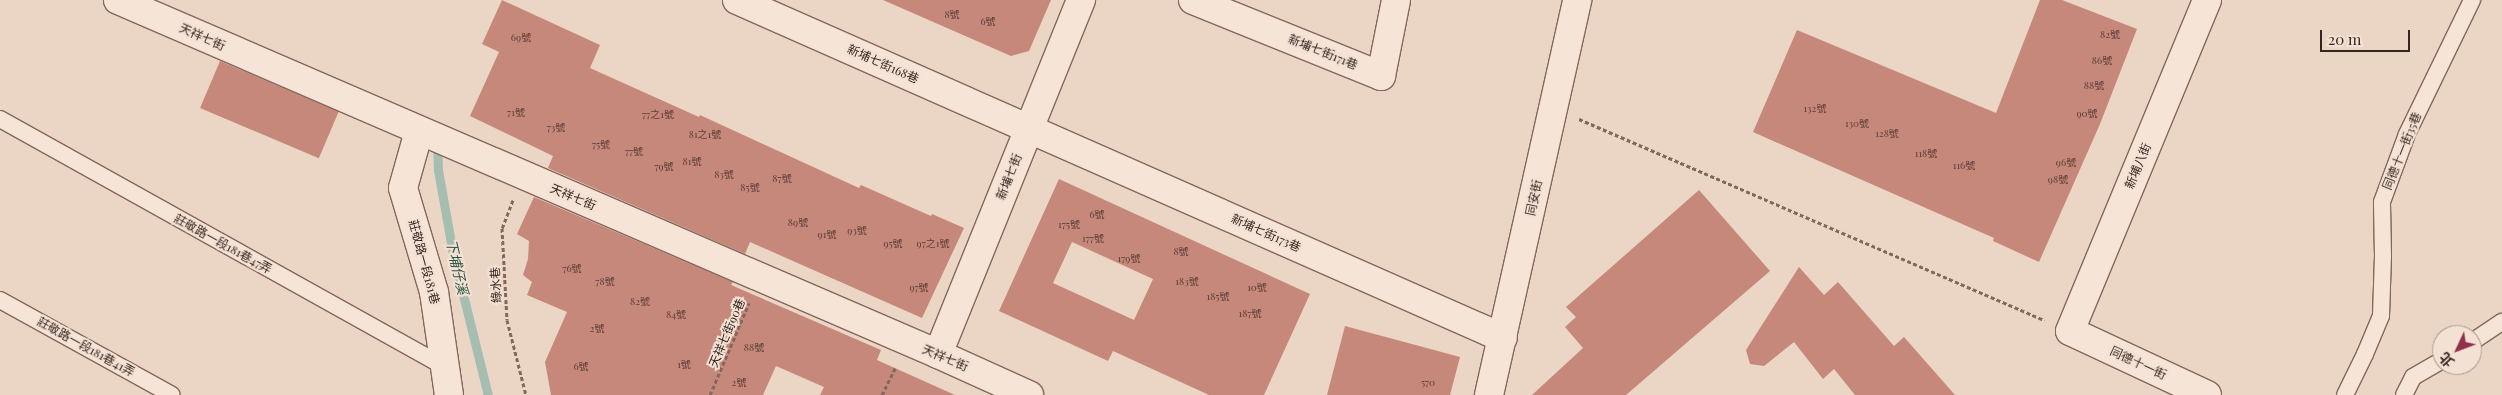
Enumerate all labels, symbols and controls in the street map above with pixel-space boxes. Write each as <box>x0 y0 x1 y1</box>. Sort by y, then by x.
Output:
house number: 8號 <box>944 9 960 21</box>
house number: 6號 <box>980 16 996 28</box>
scale bar <box>2322 20 2412 52</box>
street label: 天祥七街 <box>177 21 227 53</box>
house number: 82號 <box>2100 29 2120 41</box>
text: 20 m <box>2328 29 2361 49</box>
house number: 69號 <box>511 32 531 44</box>
street label: 新埔七街171巷 <box>1286 32 1360 72</box>
street label: 新埔七街168巷 <box>845 42 921 86</box>
house number: 86號 <box>2092 55 2112 67</box>
house number: 88號 <box>2084 80 2104 92</box>
house number: 132號 <box>1804 103 1826 115</box>
house number: 71號 <box>507 107 525 119</box>
house number: 90號 <box>2076 108 2098 120</box>
house number: 77之1號 <box>642 109 674 121</box>
street label: 同德十一街35巷 <box>2380 110 2424 192</box>
house number: 130號 <box>1845 118 1869 130</box>
house number: 73號 <box>547 122 565 134</box>
house number: 128號 <box>1875 128 1899 140</box>
house number: 81之1號 <box>689 129 721 141</box>
house number: 75號 <box>592 139 610 151</box>
street label: 新埔八街 <box>2122 141 2154 191</box>
house number: 77號 <box>625 146 643 158</box>
house number: 118號 <box>1915 148 1937 160</box>
street label: 新埔七街 <box>993 152 1025 202</box>
house number: 81號 <box>683 156 701 168</box>
house number: 96號 <box>2056 157 2076 169</box>
house number: 116號 <box>1953 160 1975 172</box>
house number: 79號 <box>654 161 674 173</box>
house number: 83號 <box>714 169 734 181</box>
house number: 87號 <box>772 173 792 185</box>
house number: 98號 <box>2048 174 2068 186</box>
street label: 同安街 <box>1523 179 1545 217</box>
street label: 天祥七街 <box>548 181 598 213</box>
house number: 85號 <box>740 182 760 194</box>
house number: 6號 <box>1089 209 1105 221</box>
street label: 莊敬路一段181巷47弄 <box>172 211 274 277</box>
street label: 新埔七街173巷 <box>1229 211 1303 255</box>
house number: 89號 <box>788 217 808 229</box>
street label: 莊敬路一段181巷 <box>406 218 442 306</box>
house number: 175號 <box>1058 219 1080 231</box>
house number: 93號 <box>847 225 867 237</box>
house number: 91號 <box>818 229 836 241</box>
house number: 177號 <box>1082 233 1104 245</box>
water label: 下埔仔溪 <box>443 238 471 296</box>
house number: 95號 <box>883 238 903 250</box>
house number: 97之1號 <box>917 238 949 250</box>
house number: 8號 <box>1173 246 1189 258</box>
house number: 179號 <box>1118 253 1140 265</box>
house number: 76號 <box>562 263 582 275</box>
street label: 綠水巷 <box>488 267 504 303</box>
house number: 78號 <box>595 276 615 288</box>
house number: 183號 <box>1175 276 1199 288</box>
house number: 97號 <box>909 282 929 294</box>
house number: 10號 <box>1247 282 1267 294</box>
house number: 185號 <box>1206 291 1230 303</box>
house number: 82號 <box>630 296 650 308</box>
street label: 天祥七街90巷 <box>706 296 748 370</box>
house number: 187號 <box>1239 308 1261 320</box>
house number: 84號 <box>666 309 686 321</box>
street label: 莊敬路一段181巷41弄 <box>35 314 137 380</box>
house number: 2號 <box>590 323 604 335</box>
north arrow <box>2432 325 2482 375</box>
house number: 88號 <box>744 342 764 354</box>
street label: 天祥七街 <box>920 342 970 374</box>
street label: 同德十一街 <box>2108 344 2168 382</box>
text: 北 <box>2435 348 2458 371</box>
house number: 1號 <box>677 359 691 371</box>
house number: 6號 <box>573 361 589 373</box>
house number: 2號 <box>732 377 746 389</box>
house number: 570 <box>1421 377 1435 389</box>

